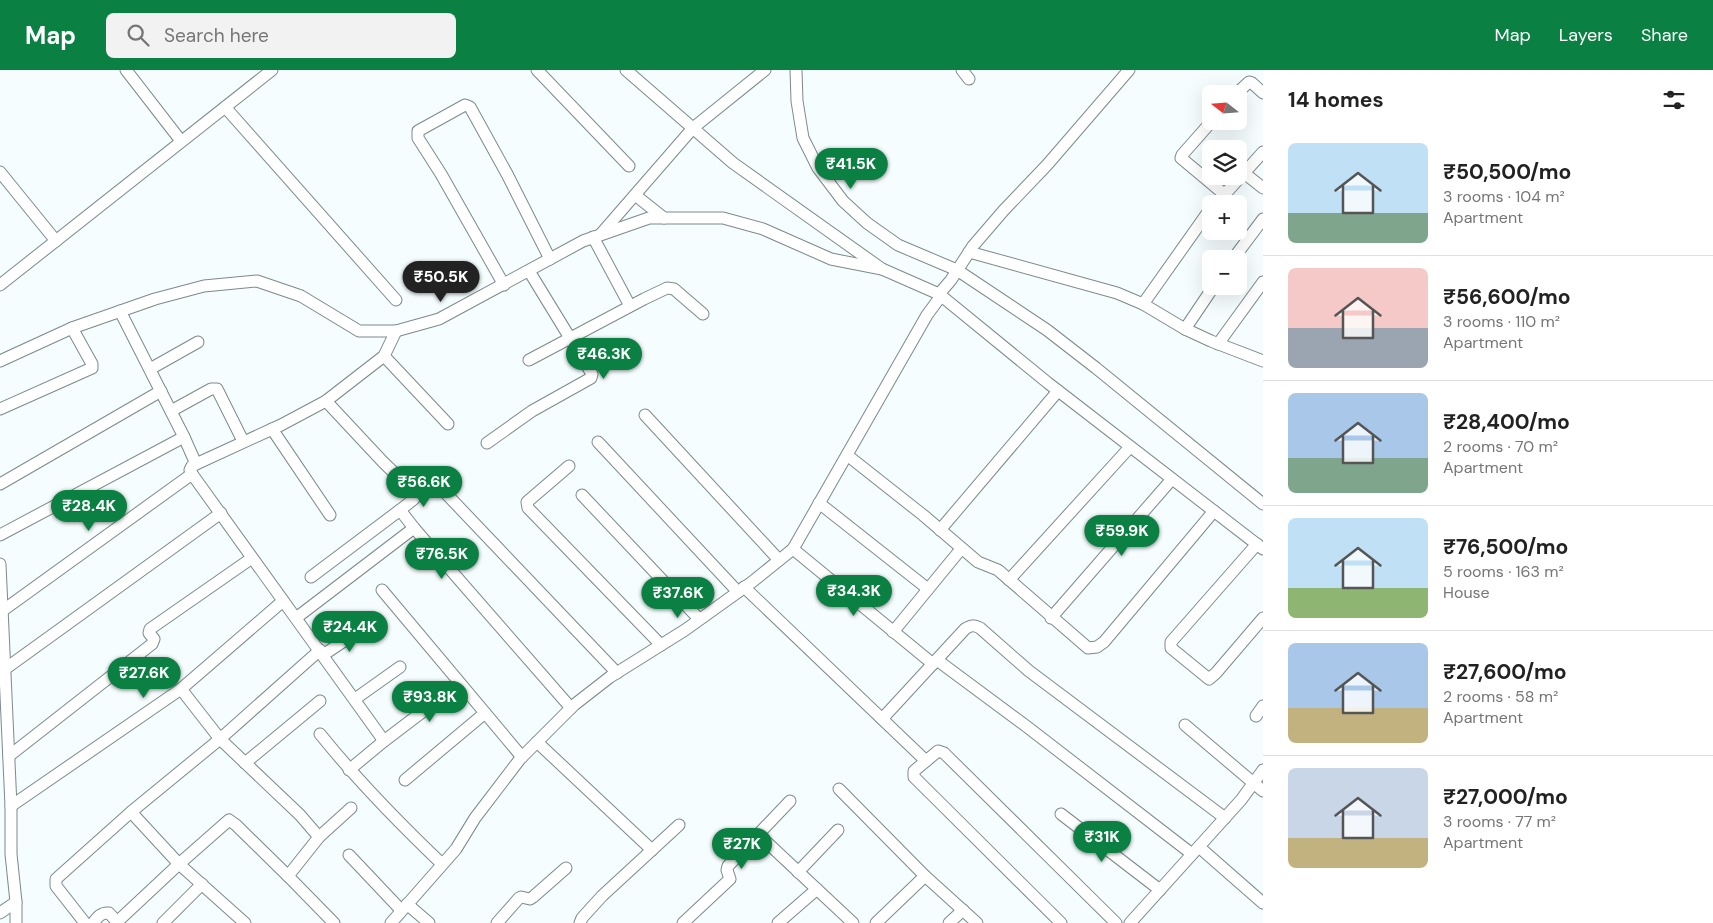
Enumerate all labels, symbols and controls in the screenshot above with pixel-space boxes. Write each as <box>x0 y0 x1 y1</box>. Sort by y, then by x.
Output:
search box <box>106 13 456 58</box>
text: Map <box>25 20 76 51</box>
icon: search <box>124 21 152 49</box>
text: Search here <box>164 23 269 48</box>
text: Map <box>1495 23 1531 47</box>
text: Layers <box>1559 23 1613 47</box>
text: Share <box>1641 23 1688 47</box>
north arrow <box>1202 85 1248 130</box>
map controls <box>1202 85 1247 295</box>
text: 14 homes <box>1288 86 1384 114</box>
icon: filters <box>1660 86 1688 114</box>
button: layers <box>1202 140 1247 185</box>
pin: ₹41.5K <box>810 148 892 190</box>
text: ₹41.5K <box>826 153 876 174</box>
text: ₹50,500/mo <box>1443 158 1571 186</box>
icon: home <box>1328 163 1388 223</box>
text: 3 rooms · 104 m² <box>1443 186 1565 207</box>
button: + <box>1202 195 1247 240</box>
text: Apartment <box>1443 207 1523 228</box>
button: − <box>1202 250 1247 295</box>
pin: ₹50.5K <box>400 260 482 303</box>
text: ₹50.5K <box>414 266 468 287</box>
text: ₹56,600/mo <box>1443 283 1571 311</box>
icon: home <box>1328 288 1388 348</box>
text: 3 rooms · 110 m² <box>1443 311 1560 332</box>
text: Apartment <box>1443 332 1523 353</box>
pin: ₹46.3K <box>563 338 645 380</box>
text: ₹46.3K <box>577 343 631 364</box>
text: ₹28,400/mo <box>1443 408 1570 436</box>
icon: home <box>1328 413 1388 473</box>
text: 2 rooms · 70 m² <box>1443 436 1558 457</box>
text: Apartment <box>1443 457 1523 478</box>
pin: ₹56.6K <box>383 466 465 508</box>
text: ₹56.6K <box>397 471 451 492</box>
pin: ₹28.4K <box>48 490 130 532</box>
text: ₹28.4K <box>62 495 116 516</box>
pin: ₹59.9K <box>1081 514 1163 557</box>
text: ₹59.9K <box>1095 520 1149 541</box>
text: ₹76,500/mo <box>1443 533 1568 561</box>
pin: ₹76.5K <box>401 538 483 580</box>
icon: home <box>1328 538 1388 598</box>
text: ₹76.5K <box>416 543 468 564</box>
text: 5 rooms · 163 m² <box>1443 561 1564 582</box>
pin: ₹34.3K <box>813 574 895 617</box>
pin: ₹37.6K <box>637 576 719 619</box>
text: ₹34.3K <box>827 580 881 601</box>
text: ₹37.6K <box>652 582 704 603</box>
text: House <box>1443 582 1490 603</box>
pin: ₹24.4K <box>309 610 391 653</box>
text: ₹24.4K <box>323 616 377 637</box>
pin: ₹27.6K <box>103 656 185 699</box>
text: ₹27,600/mo <box>1443 658 1566 686</box>
text: ₹27.6K <box>119 662 169 683</box>
icon: home <box>1328 663 1388 723</box>
pin: ₹93.8K <box>389 680 471 723</box>
text: ₹93.8K <box>403 686 457 707</box>
text: 2 rooms · 58 m² <box>1443 686 1558 707</box>
text: Apartment <box>1443 707 1523 728</box>
text: ₹27,000/mo <box>1443 783 1568 811</box>
icon: home <box>1328 788 1388 848</box>
text: 3 rooms · 77 m² <box>1443 811 1556 832</box>
pin: ₹31K <box>1072 820 1132 863</box>
text: ₹31K <box>1084 826 1120 847</box>
pin: ₹27K <box>712 828 772 870</box>
text: Apartment <box>1443 832 1523 853</box>
text: ₹27K <box>723 833 761 854</box>

